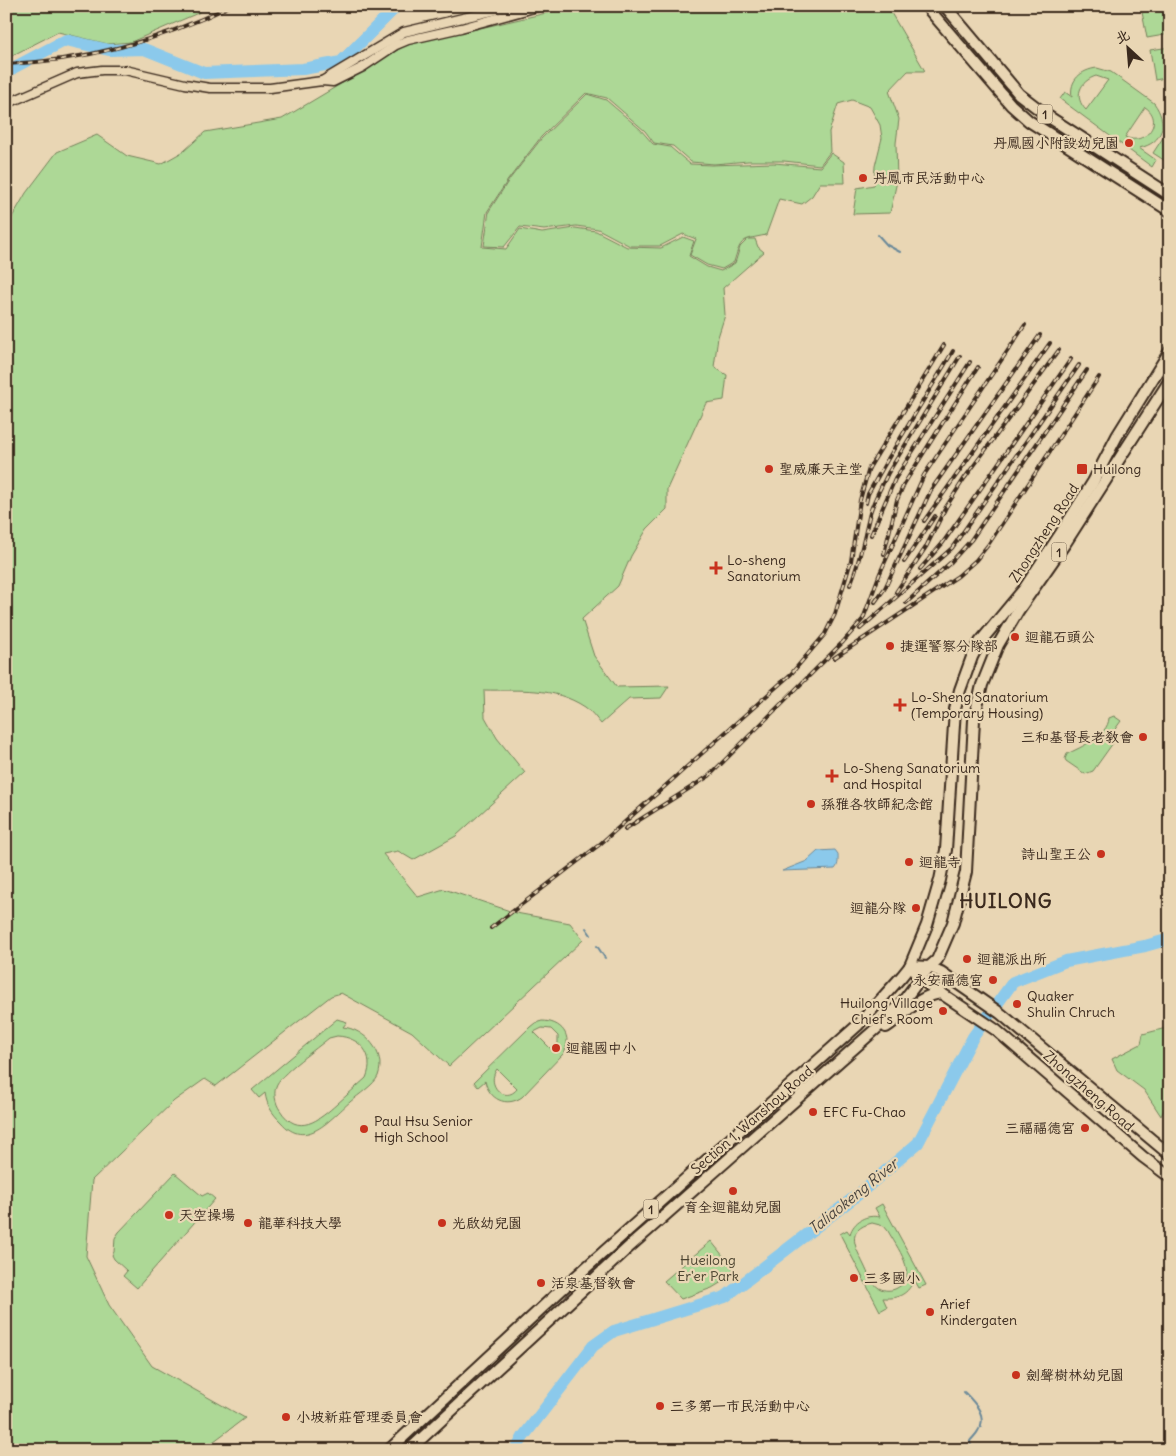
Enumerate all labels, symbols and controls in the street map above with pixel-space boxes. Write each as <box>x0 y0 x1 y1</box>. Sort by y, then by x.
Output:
north arrow <box>1104 22 1154 72</box>
text: 北 <box>1112 25 1133 47</box>
road number: 1 <box>1038 105 1052 124</box>
place label: 丹鳳國小附設幼兒園 <box>993 134 1119 152</box>
marker: 丹鳳國小附設幼兒園 <box>1123 137 1135 149</box>
place label: 丹鳳市民活動中心 <box>873 169 985 187</box>
marker: 丹鳳市民活動中心 <box>857 172 869 184</box>
place label: 聖威廉天主堂 <box>779 460 863 478</box>
place label: Huilong <box>1093 460 1141 478</box>
marker: Huilong <box>1075 462 1089 476</box>
marker: 聖威廉天主堂 <box>763 463 775 475</box>
street label: Zhongzheng Road <box>1005 480 1083 586</box>
road number: 1 <box>1052 542 1066 562</box>
place label: Lo-sheng Sanatorium <box>727 551 801 585</box>
marker: Lo-sheng Sanatorium <box>709 561 723 575</box>
place label: 迴龍石頭公 <box>1025 628 1095 646</box>
marker: 迴龍石頭公 <box>1009 631 1021 643</box>
place label: 捷運警察分隊部 <box>900 637 998 655</box>
marker: 捷運警察分隊部 <box>884 640 896 652</box>
place label: Lo-Sheng Sanatorium (Temporary Housing) <box>911 688 1048 722</box>
marker: Lo-Sheng Sanatorium (Temporary Housing) <box>893 698 907 712</box>
place label: 三和基督長老教會 <box>1021 728 1134 746</box>
marker: 三和基督長老教會 <box>1137 731 1149 743</box>
place label: Lo-Sheng Sanatorium and Hospital <box>843 759 980 793</box>
marker: Lo-Sheng Sanatorium and Hospital <box>825 769 839 783</box>
place label: 孫雅各牧師紀念館 <box>821 795 933 813</box>
marker: 孫雅各牧師紀念館 <box>805 798 817 810</box>
place label: 詩山聖王公 <box>1021 845 1091 863</box>
marker: 詩山聖王公 <box>1095 848 1107 860</box>
place label: 迴龍寺 <box>919 853 961 871</box>
marker: 迴龍寺 <box>903 856 915 868</box>
district label: HUILONG <box>959 889 1053 913</box>
place label: 迴龍分隊 <box>850 899 906 917</box>
marker: 迴龍分隊 <box>910 902 922 914</box>
place label: 迴龍派出所 <box>977 950 1047 968</box>
marker: 迴龍派出所 <box>961 953 973 965</box>
place label: 永安福德宮 <box>913 971 983 989</box>
marker: 永安福德宮 <box>987 974 999 986</box>
place label: Quaker Shulin Chruch <box>1027 987 1115 1021</box>
place label: Huilong Village Chief's Room <box>840 994 933 1028</box>
marker: Quaker Shulin Chruch <box>1011 998 1023 1010</box>
marker: Huilong Village Chief's Room <box>937 1005 949 1017</box>
place label: 迴龍國中小 <box>566 1039 636 1057</box>
marker: 迴龍國中小 <box>550 1042 562 1054</box>
street label: Zhongzheng Road <box>1040 1047 1138 1135</box>
street label: Section 1, Wanshou Road <box>687 1062 817 1178</box>
place label: EFC Fu-Chao <box>823 1103 906 1121</box>
marker: EFC Fu-Chao <box>807 1106 819 1118</box>
place label: Paul Hsu Senior High School <box>374 1112 473 1146</box>
place label: 三福福德宮 <box>1005 1119 1075 1137</box>
marker: 三福福德宮 <box>1079 1122 1091 1134</box>
marker: Paul Hsu Senior High School <box>358 1123 370 1135</box>
water label: Taliaokeng River <box>804 1153 903 1238</box>
marker: 育全迴龍幼兒園 <box>727 1185 739 1197</box>
place label: 育全迴龍幼兒園 <box>684 1198 782 1216</box>
road number: 1 <box>644 1200 658 1218</box>
place label: 天空操場 <box>179 1206 235 1224</box>
marker: 天空操場 <box>163 1209 175 1221</box>
place label: 龍華科技大學 <box>258 1214 342 1232</box>
place label: 光啟幼兒園 <box>452 1214 522 1232</box>
marker: 龍華科技大學 <box>242 1217 254 1229</box>
marker: 光啟幼兒園 <box>436 1217 448 1229</box>
park label: Hueilong Er'er Park <box>677 1251 739 1285</box>
place label: 三多國小 <box>864 1269 920 1287</box>
marker: 三多國小 <box>848 1272 860 1284</box>
place label: 活泉基督教會 <box>551 1274 636 1292</box>
marker: 活泉基督教會 <box>535 1277 547 1289</box>
place label: Arief Kindergaten <box>940 1295 1017 1329</box>
marker: Arief Kindergaten <box>924 1306 936 1318</box>
place label: 劍聲樹林幼兒園 <box>1026 1366 1124 1384</box>
marker: 劍聲樹林幼兒園 <box>1010 1369 1022 1381</box>
place label: 三多第一市民活動中心 <box>670 1397 810 1415</box>
marker: 三多第一市民活動中心 <box>654 1400 666 1412</box>
place label: 小坡新莊管理委員會 <box>296 1408 423 1426</box>
marker: 小坡新莊管理委員會 <box>280 1411 292 1423</box>

